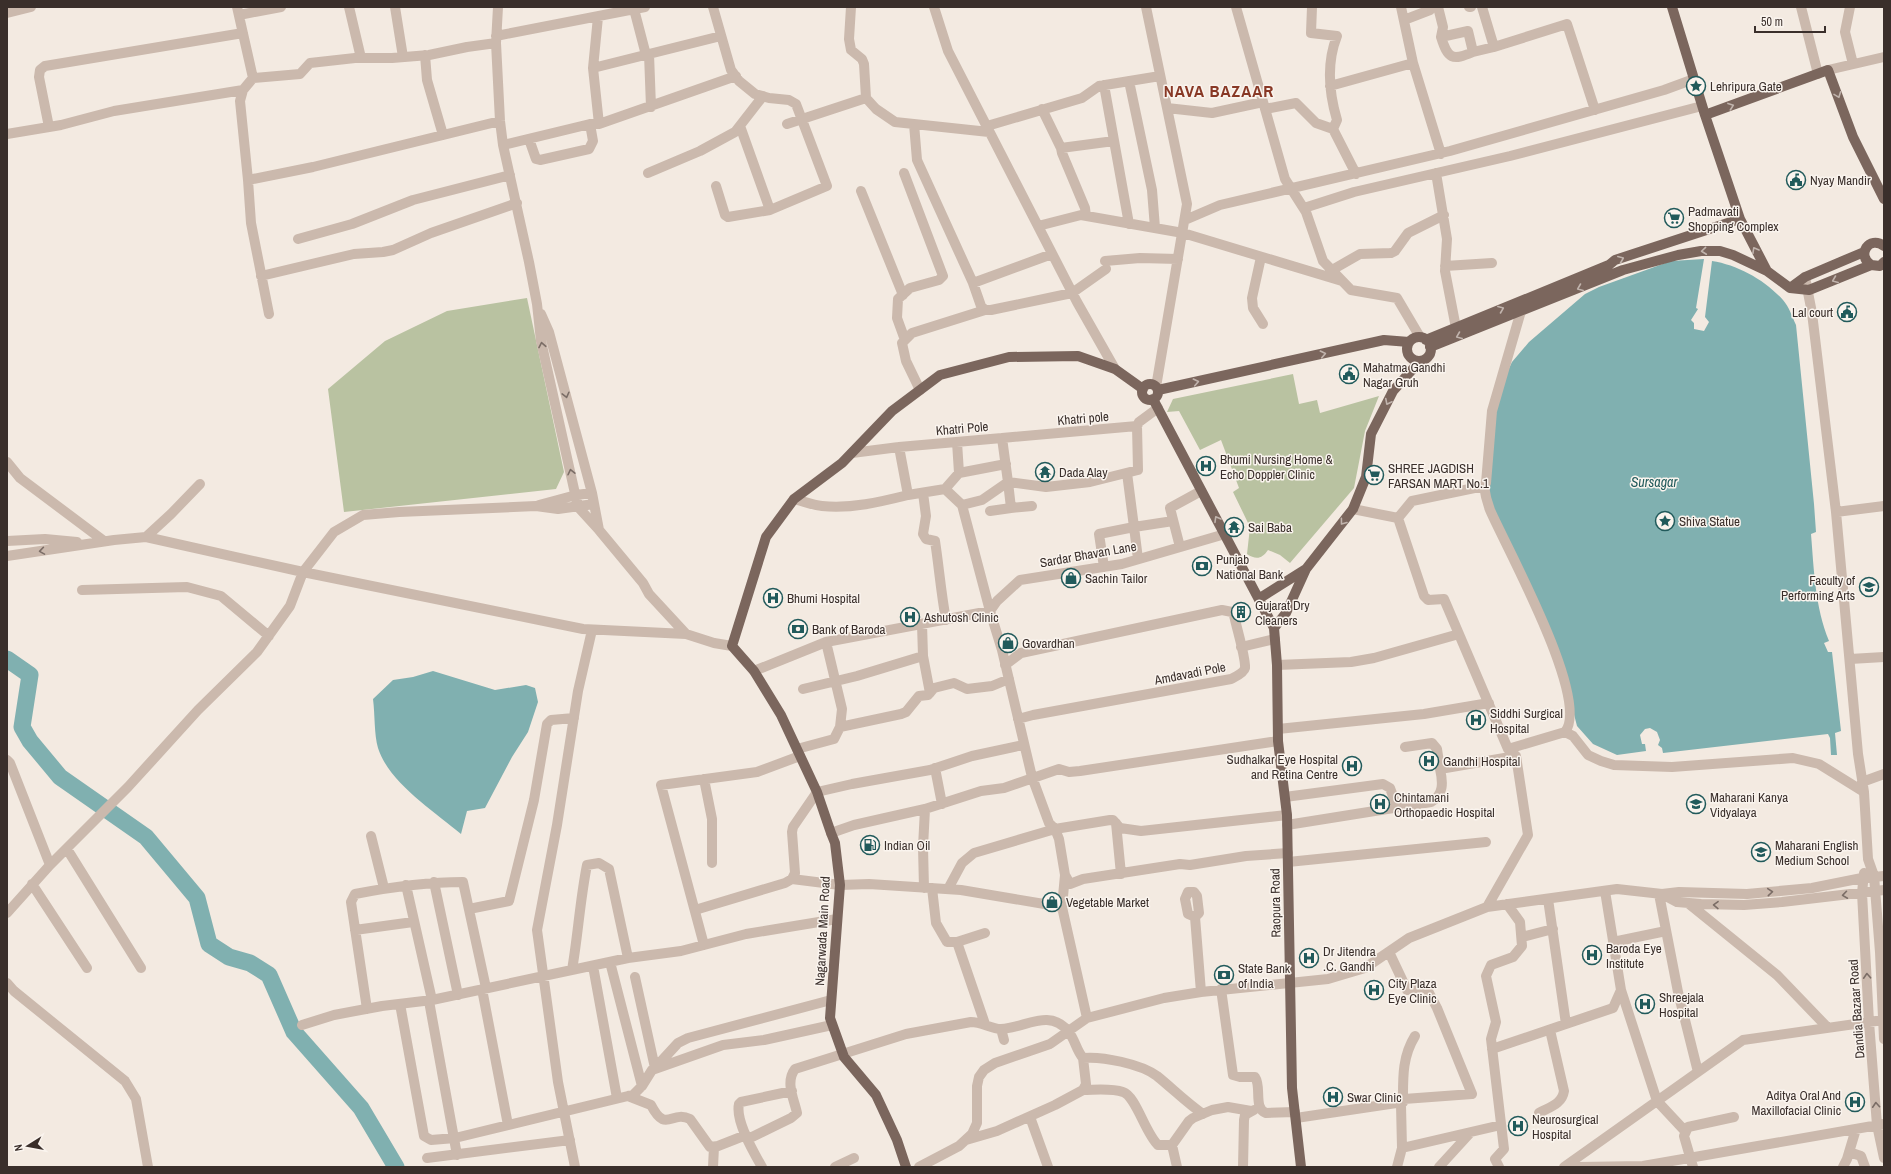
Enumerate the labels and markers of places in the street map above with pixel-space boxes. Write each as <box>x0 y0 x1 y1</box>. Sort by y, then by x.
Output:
place icon: Lehripura Gate <box>1685 75 1707 97</box>
place label: Lehripura Gate <box>1710 78 1782 95</box>
public building icon: Nyay Mandir <box>1785 169 1807 191</box>
place label: Nyay Mandir <box>1810 172 1871 189</box>
place label: Padmavati Shopping Complex <box>1688 203 1779 235</box>
supermarket icon: Padmavati Shopping Complex <box>1663 207 1685 229</box>
public building icon: Lal court <box>1836 301 1858 323</box>
place label: Lal court <box>1792 304 1833 321</box>
place label: Mahatma Gandhi Nagar Gruh <box>1363 359 1445 391</box>
public building icon: Mahatma Gandhi Nagar Gruh <box>1338 363 1360 385</box>
place label: Bhumi Nursing Home & Echo Doppler Clinic <box>1220 451 1333 483</box>
hospital icon: Bhumi Nursing Home & Echo Doppler Clinic <box>1195 455 1217 477</box>
place label: SHREE JAGDISH FARSAN MART No.1 <box>1388 460 1489 492</box>
temple icon: Dada Alay <box>1034 461 1056 483</box>
place label: Dada Alay <box>1059 464 1108 481</box>
supermarket icon: SHREE JAGDISH FARSAN MART No.1 <box>1363 464 1385 486</box>
place icon: Shiva Statue <box>1654 510 1676 532</box>
place label: Shiva Statue <box>1679 513 1740 530</box>
temple icon: Sai Baba <box>1223 516 1245 538</box>
place label: Sai Baba <box>1248 519 1292 536</box>
place label: Punjab National Bank <box>1216 551 1284 583</box>
bank icon: Punjab National Bank <box>1191 555 1213 577</box>
shop icon: Sachin Tailor <box>1060 567 1082 589</box>
place label: Sachin Tailor <box>1085 570 1148 587</box>
place label: Faculty of Performing Arts <box>1781 572 1855 604</box>
school or university icon: Faculty of Performing Arts <box>1858 576 1880 598</box>
hospital icon: Bhumi Hospital <box>762 587 784 609</box>
place label: Bhumi Hospital <box>787 590 860 607</box>
place label: Gujarat Dry Cleaners <box>1255 597 1310 629</box>
building icon: Gujarat Dry Cleaners <box>1230 601 1252 623</box>
hospital icon: Ashutosh Clinic <box>899 606 921 628</box>
place label: Ashutosh Clinic <box>923 609 999 626</box>
bank icon: Bank of Baroda <box>787 618 809 640</box>
place label: Bank of Baroda <box>812 621 886 638</box>
shop icon: Govardhan <box>997 632 1019 654</box>
place label: Govardhan <box>1022 635 1075 652</box>
place label: Siddhi Surgical Hospital <box>1490 705 1563 737</box>
hospital icon: Siddhi Surgical Hospital <box>1465 709 1487 731</box>
hospital icon: Gandhi Hospital <box>1418 750 1440 772</box>
place label: Sudhalkar Eye Hospital and Retina Centre <box>1227 751 1338 783</box>
place label: Gandhi Hospital <box>1443 753 1520 770</box>
hospital icon: Sudhalkar Eye Hospital and Retina Centre <box>1341 755 1363 777</box>
place label: Chintamani Orthopaedic Hospital <box>1394 789 1495 821</box>
place label: Maharani Kanya Vidyalaya <box>1710 789 1788 821</box>
hospital icon: Chintamani Orthopaedic Hospital <box>1369 793 1391 815</box>
school or university icon: Maharani Kanya Vidyalaya <box>1685 793 1707 815</box>
fuel station icon: Indian Oil <box>859 834 881 856</box>
place label: Indian Oil <box>884 837 930 854</box>
place label: Maharani English Medium School <box>1775 837 1859 869</box>
school or university icon: Maharani English Medium School <box>1750 841 1772 863</box>
shop icon: Vegetable Market <box>1041 891 1063 913</box>
place label: Vegetable Market <box>1066 894 1149 911</box>
place label: Baroda Eye Institute <box>1606 940 1662 972</box>
place label: Dr Jitendra .C. Gandhi <box>1323 943 1376 975</box>
hospital icon: Baroda Eye Institute <box>1581 944 1603 966</box>
hospital icon: Dr Jitendra .C. Gandhi <box>1298 947 1320 969</box>
place label: State Bank of India <box>1238 960 1291 992</box>
bank icon: State Bank of India <box>1213 964 1235 986</box>
place label: City Plaza Eye Clinic <box>1388 975 1437 1007</box>
hospital icon: City Plaza Eye Clinic <box>1363 979 1385 1001</box>
place label: Shreejala Hospital <box>1659 989 1704 1021</box>
hospital icon: Shreejala Hospital <box>1634 993 1656 1015</box>
hospital icon: Swar Clinic <box>1322 1086 1344 1108</box>
place label: Aditya Oral And Maxillofacial Clinic <box>1752 1087 1841 1119</box>
place label: Swar Clinic <box>1347 1089 1402 1106</box>
hospital icon: Aditya Oral And Maxillofacial Clinic <box>1844 1091 1866 1113</box>
place label: Neurosurgical Hospital <box>1532 1111 1598 1143</box>
hospital icon: Neurosurgical Hospital <box>1507 1115 1529 1137</box>

